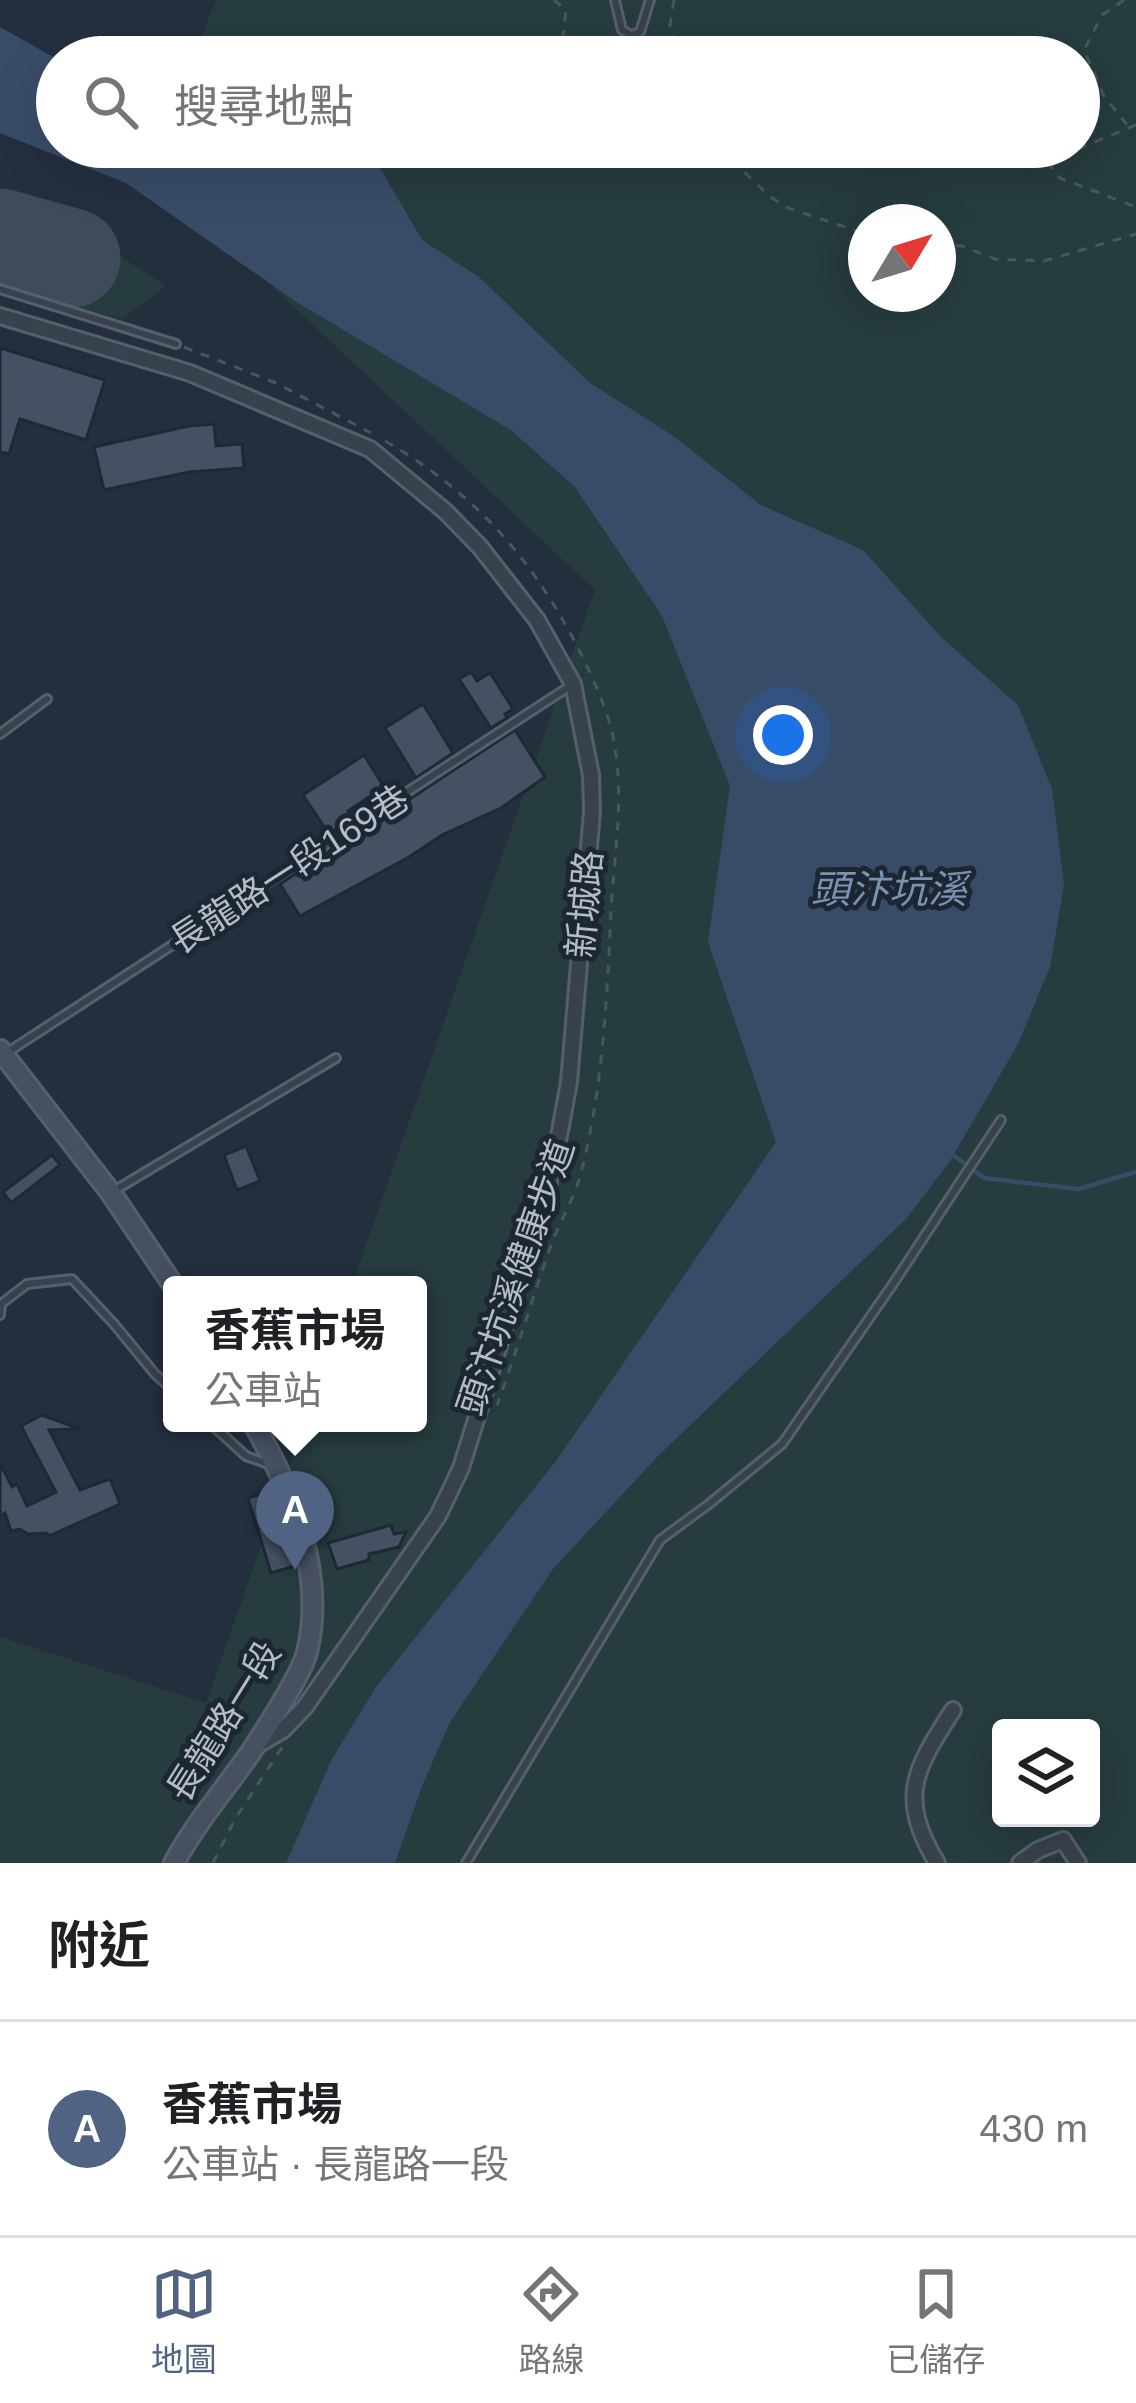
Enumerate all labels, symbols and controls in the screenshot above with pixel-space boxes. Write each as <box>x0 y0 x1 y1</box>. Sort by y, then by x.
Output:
search box <box>36 36 1100 168</box>
icon: search <box>78 69 144 135</box>
text: 搜尋地點 <box>174 81 354 132</box>
north arrow <box>848 204 956 312</box>
your location <box>753 705 813 765</box>
street label: 長龍路一段169巷 <box>162 777 416 962</box>
street label: 新城路 <box>559 848 610 960</box>
water label: 頭汴坑溪 <box>811 868 972 911</box>
street label: 頭汴坑溪健康步道 <box>449 1134 582 1420</box>
popup <box>163 1276 427 1432</box>
text: 香蕉市場 <box>205 1305 385 1356</box>
text: 公車站 <box>205 1369 322 1412</box>
pin: A <box>256 1471 334 1570</box>
street label: 長龍路一段 <box>158 1634 289 1808</box>
map controls <box>992 1719 1100 1827</box>
button: layers <box>992 1719 1100 1827</box>
text: 附近 <box>48 1917 150 1974</box>
text: 香蕉市場 <box>162 2079 342 2130</box>
text: A <box>73 2107 101 2150</box>
text: 430 m <box>980 2107 1088 2150</box>
text: 公車站 · 長龍路一段 <box>162 2143 509 2186</box>
tab: 地圖 <box>151 2261 217 2381</box>
tab: 路線 <box>518 2261 584 2381</box>
tab: 已儲存 <box>886 2261 985 2381</box>

